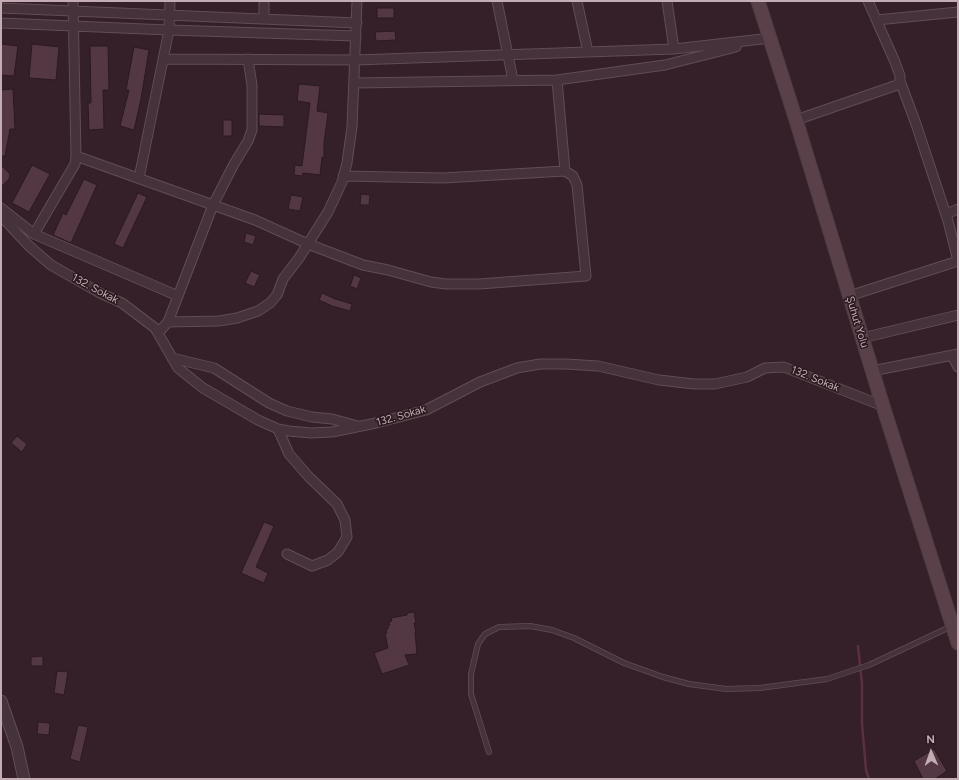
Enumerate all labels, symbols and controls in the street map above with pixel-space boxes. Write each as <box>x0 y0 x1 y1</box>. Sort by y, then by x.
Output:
street label: 132. Sokak <box>69 271 121 307</box>
street label: Şuhut Yolu <box>843 295 871 349</box>
street label: 132. Sokak <box>789 363 841 395</box>
street label: 132. Sokak <box>375 403 427 429</box>
north arrow <box>911 732 951 772</box>
text: N <box>926 733 935 746</box>

